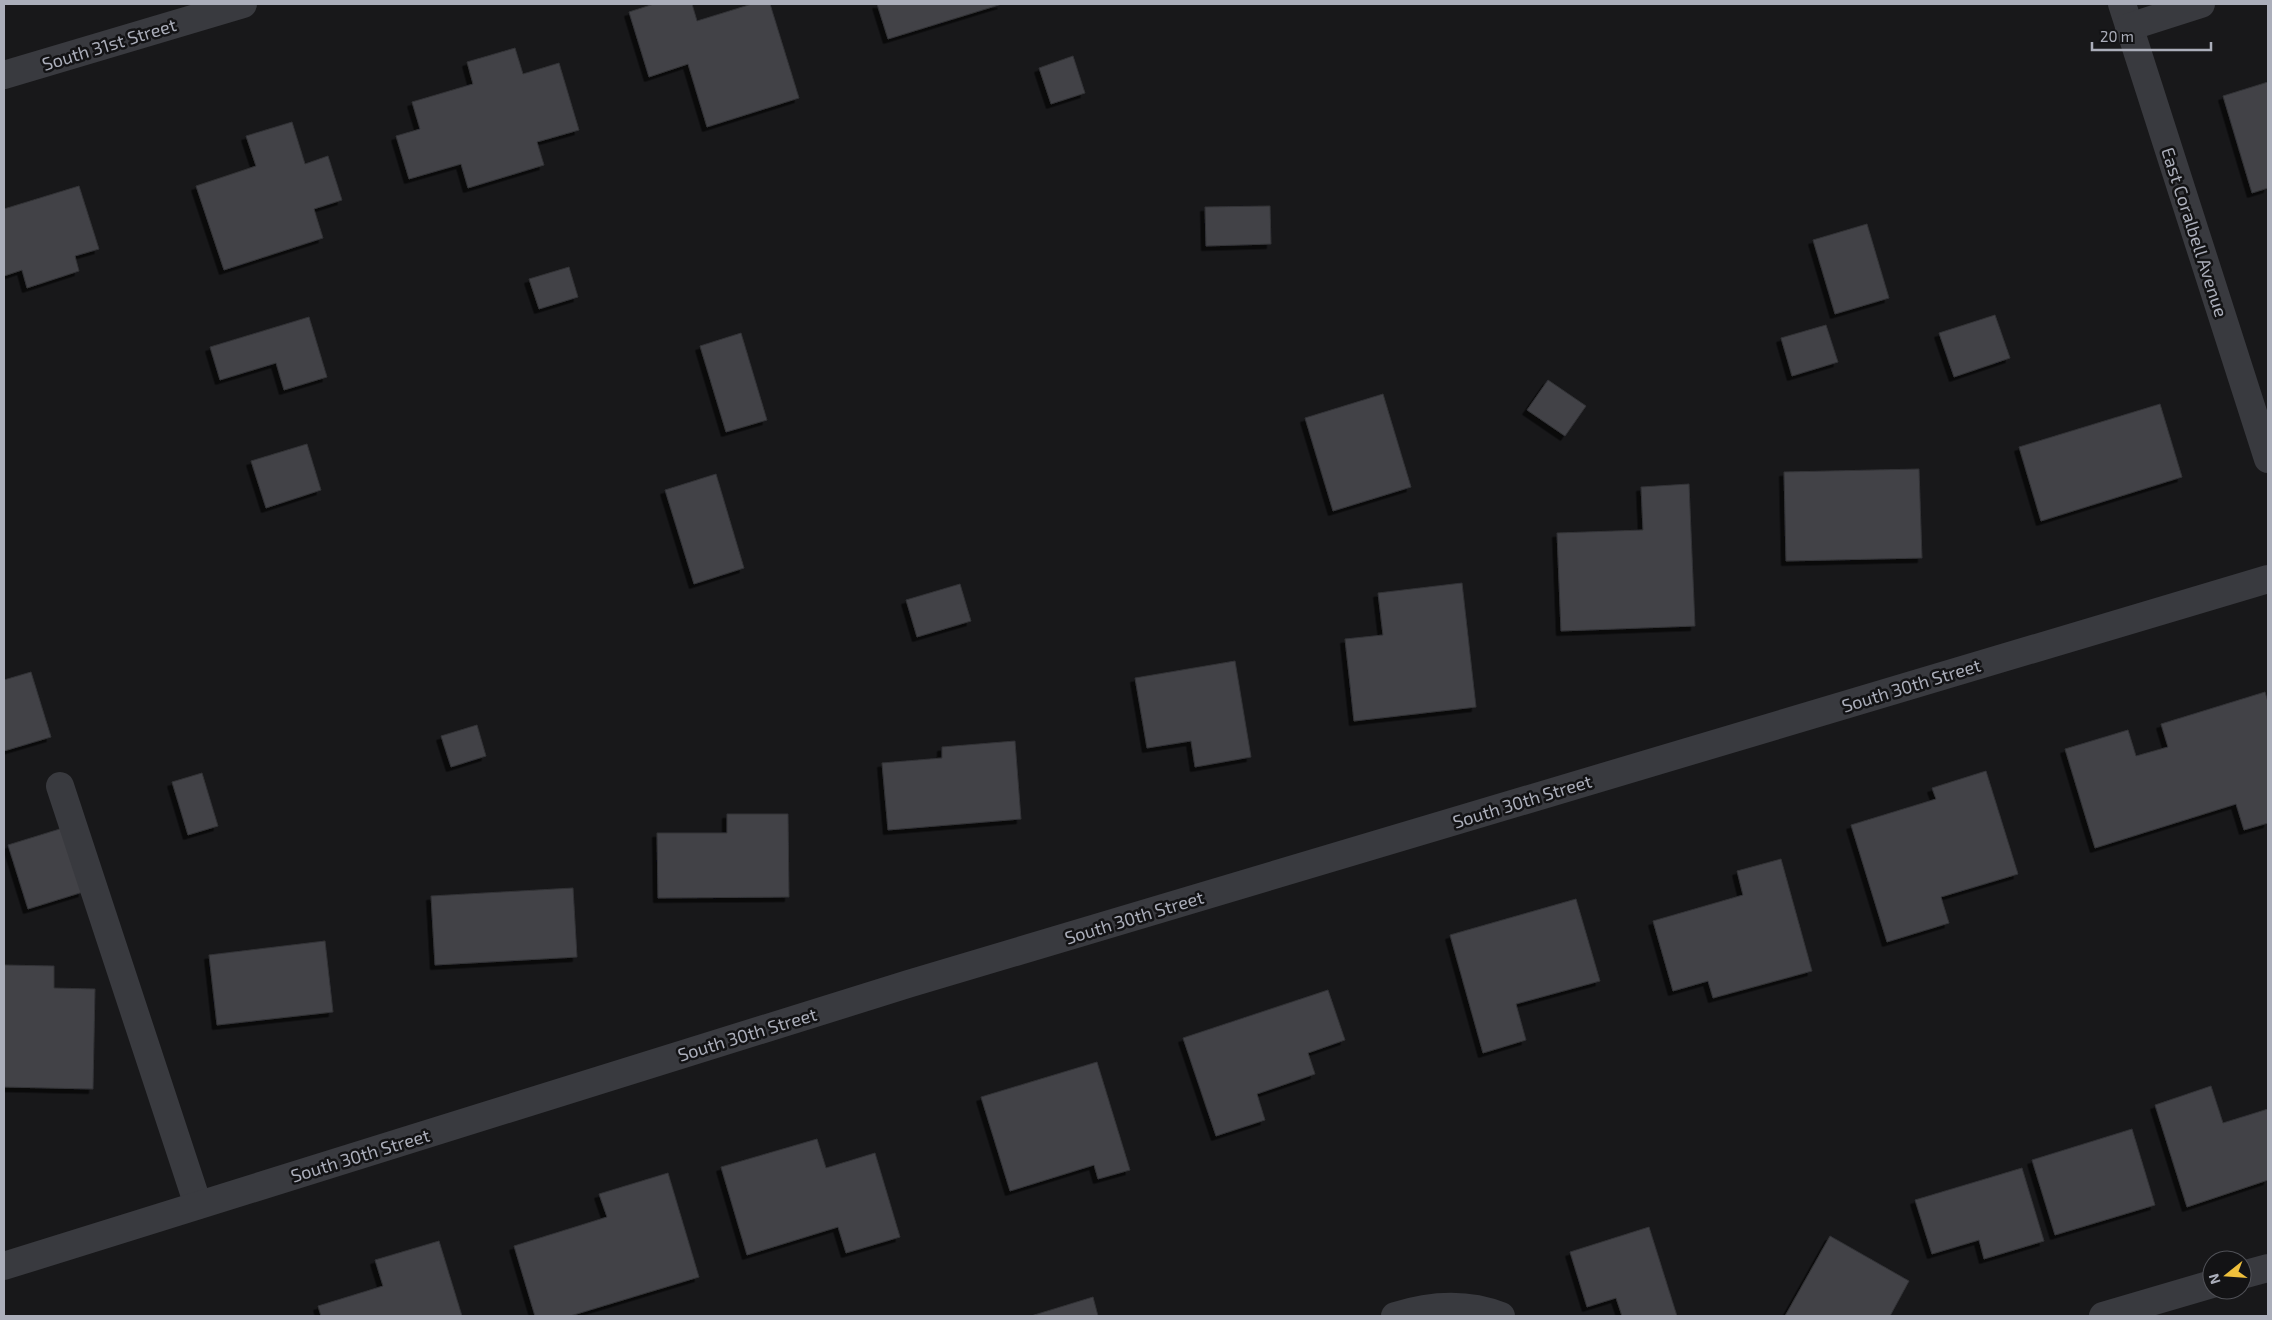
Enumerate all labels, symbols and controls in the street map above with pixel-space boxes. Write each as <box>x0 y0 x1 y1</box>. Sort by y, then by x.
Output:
street label: South 31st Street <box>39 13 179 75</box>
scale bar <box>2092 20 2211 52</box>
text: 20 m <box>2100 27 2134 45</box>
street label: East Coralbell Avenue <box>2157 144 2233 320</box>
street label: South 30th Street <box>1839 653 1983 717</box>
street label: South 30th Street <box>1450 769 1594 833</box>
street label: South 30th Street <box>1062 885 1206 949</box>
street label: South 30th Street <box>675 1002 819 1066</box>
street label: South 30th Street <box>288 1123 432 1187</box>
north arrow <box>2202 1250 2252 1300</box>
text: N <box>2204 1272 2224 1286</box>

